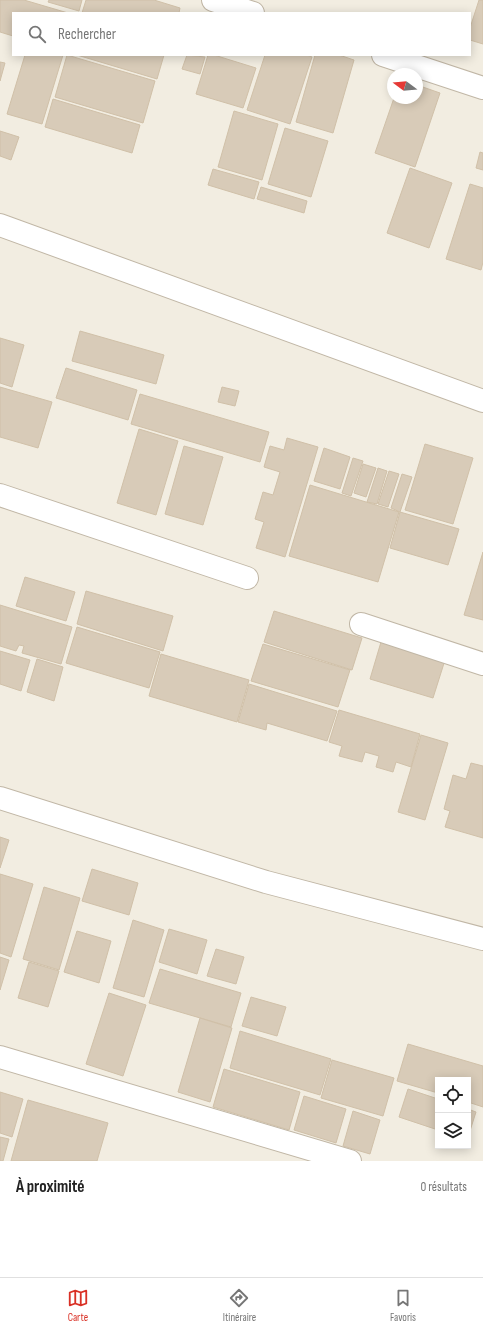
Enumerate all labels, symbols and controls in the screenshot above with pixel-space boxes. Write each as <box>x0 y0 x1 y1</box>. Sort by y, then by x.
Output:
search box <box>12 12 471 56</box>
icon: search <box>26 23 48 45</box>
text: Rechercher <box>58 25 116 44</box>
north arrow <box>387 68 423 104</box>
map controls <box>435 1077 471 1149</box>
button: locate <box>435 1077 471 1113</box>
button: layers <box>435 1113 471 1149</box>
text: À proximité <box>16 1177 84 1197</box>
text: 0 résultats <box>420 1179 467 1195</box>
tab: Carte <box>67 1287 89 1324</box>
tab: Itinéraire <box>223 1287 256 1324</box>
tab: Favoris <box>390 1287 416 1324</box>

